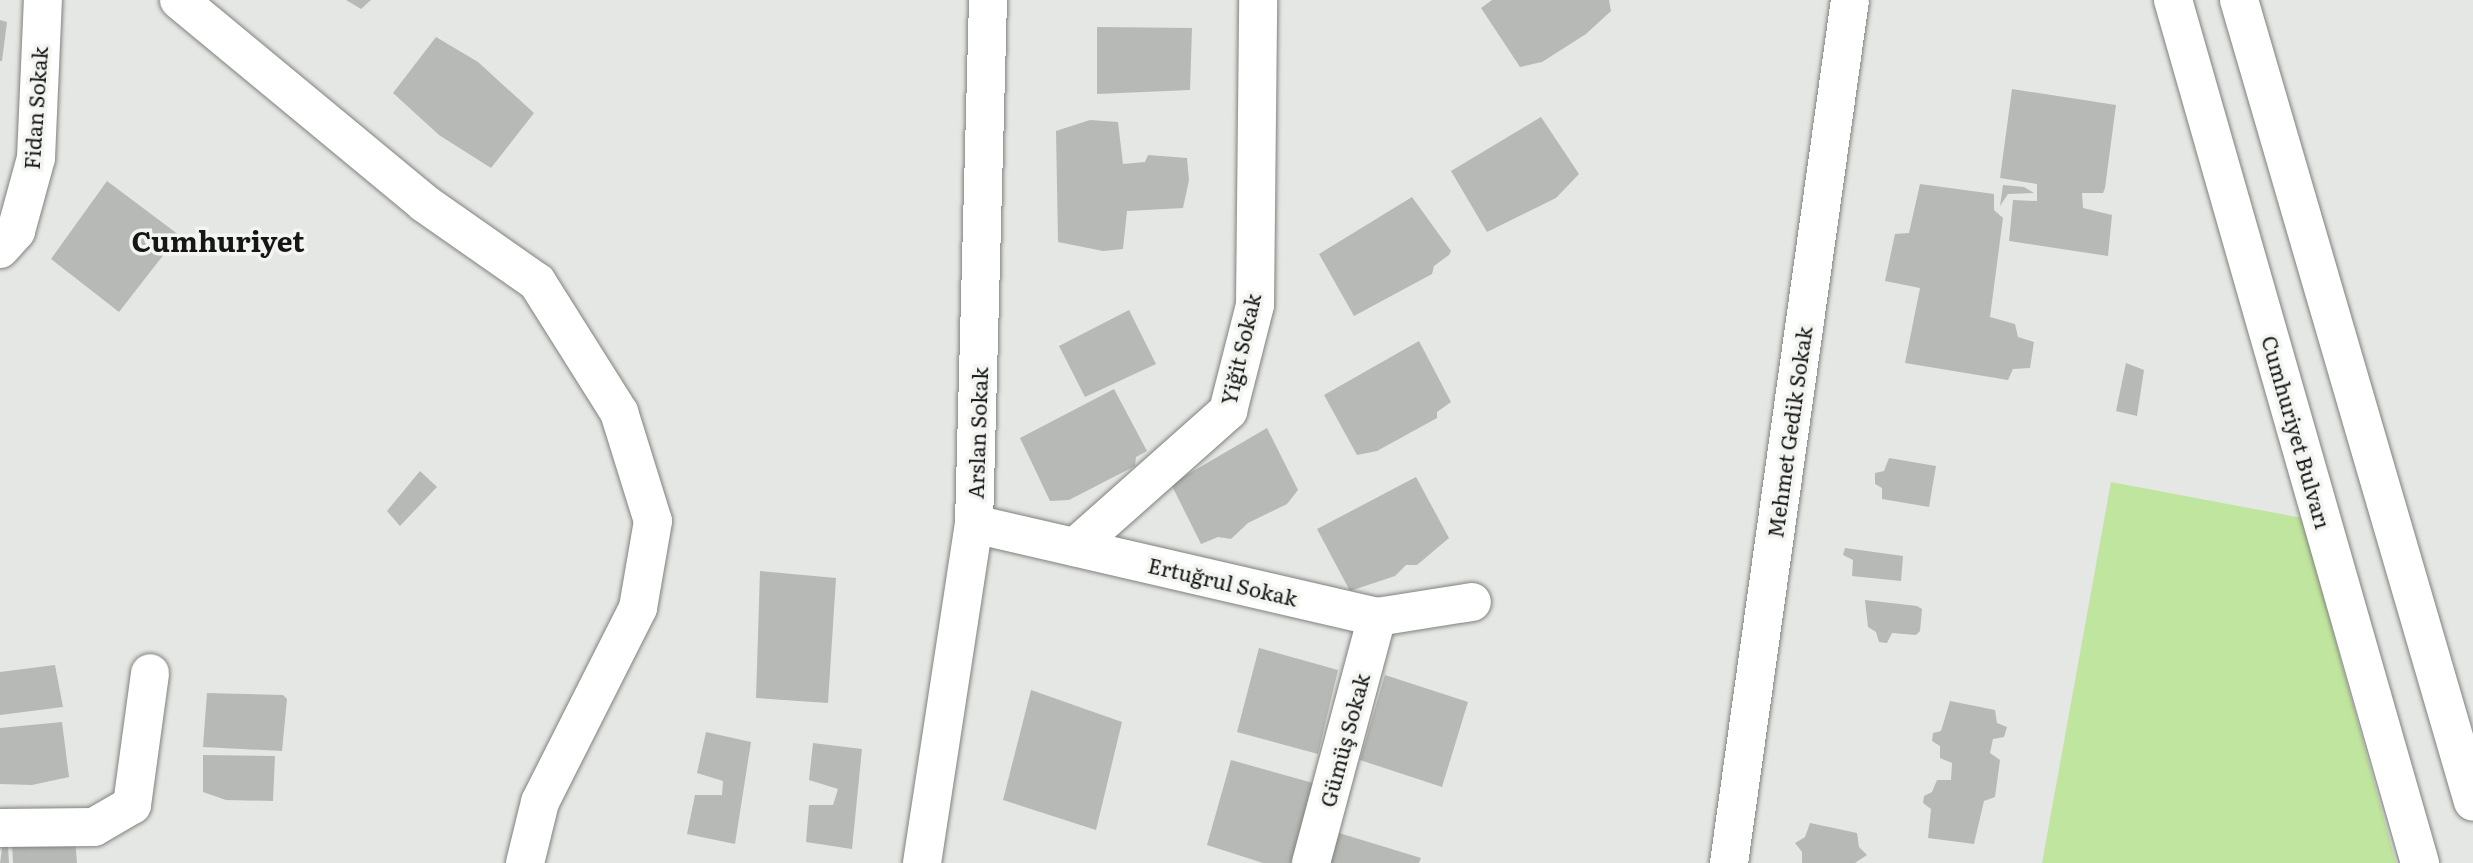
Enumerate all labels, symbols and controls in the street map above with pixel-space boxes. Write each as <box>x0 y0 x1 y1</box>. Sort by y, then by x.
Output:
street label: Fidan Sokak <box>18 46 52 170</box>
district label: Cumhuriyet <box>132 223 304 257</box>
street label: Yiğit Sokak <box>1215 291 1265 407</box>
street label: Mehmet Gedik Sokak <box>1762 325 1816 539</box>
street label: Cumhuriyet Bulvarı <box>2257 333 2337 531</box>
street label: Arslan Sokak <box>962 367 992 499</box>
street label: Ertuğrul Sokak <box>1146 552 1300 610</box>
street label: Gümüş Sokak <box>1314 670 1374 810</box>

